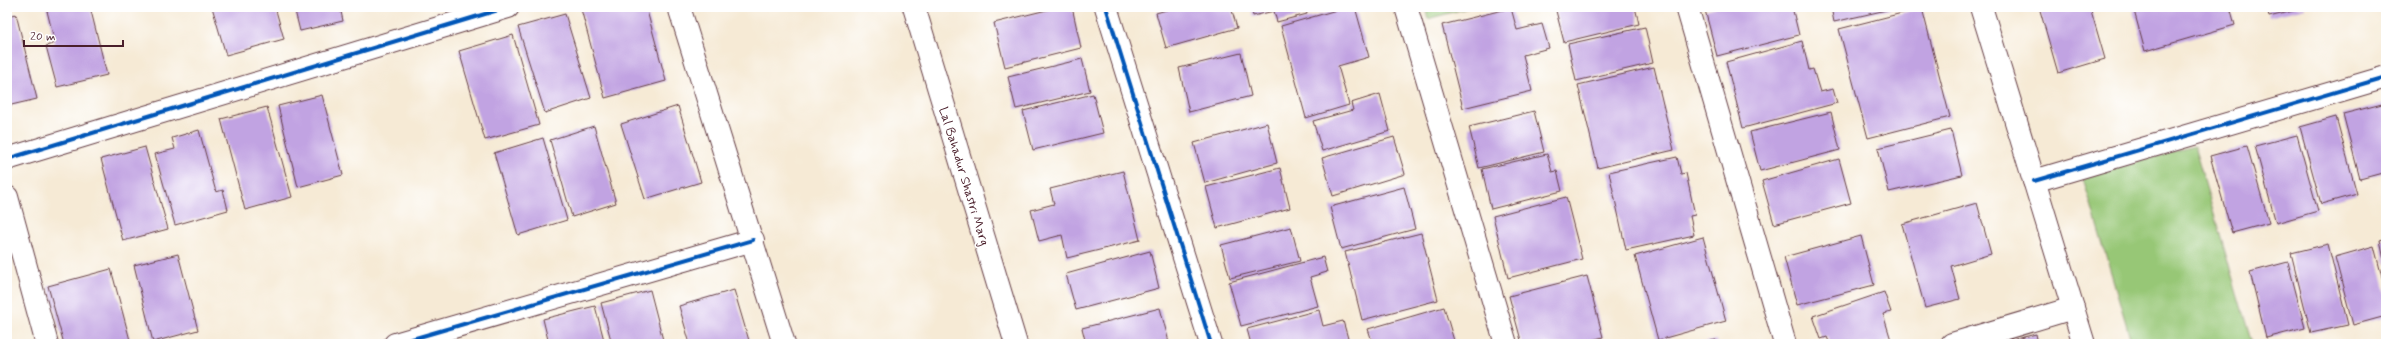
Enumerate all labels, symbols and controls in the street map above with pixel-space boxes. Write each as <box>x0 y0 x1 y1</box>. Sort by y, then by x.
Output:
scale bar <box>24 22 123 48</box>
text: 20 m <box>30 29 56 45</box>
street label: Lal Bahadur Shastri Marg <box>934 105 993 248</box>

